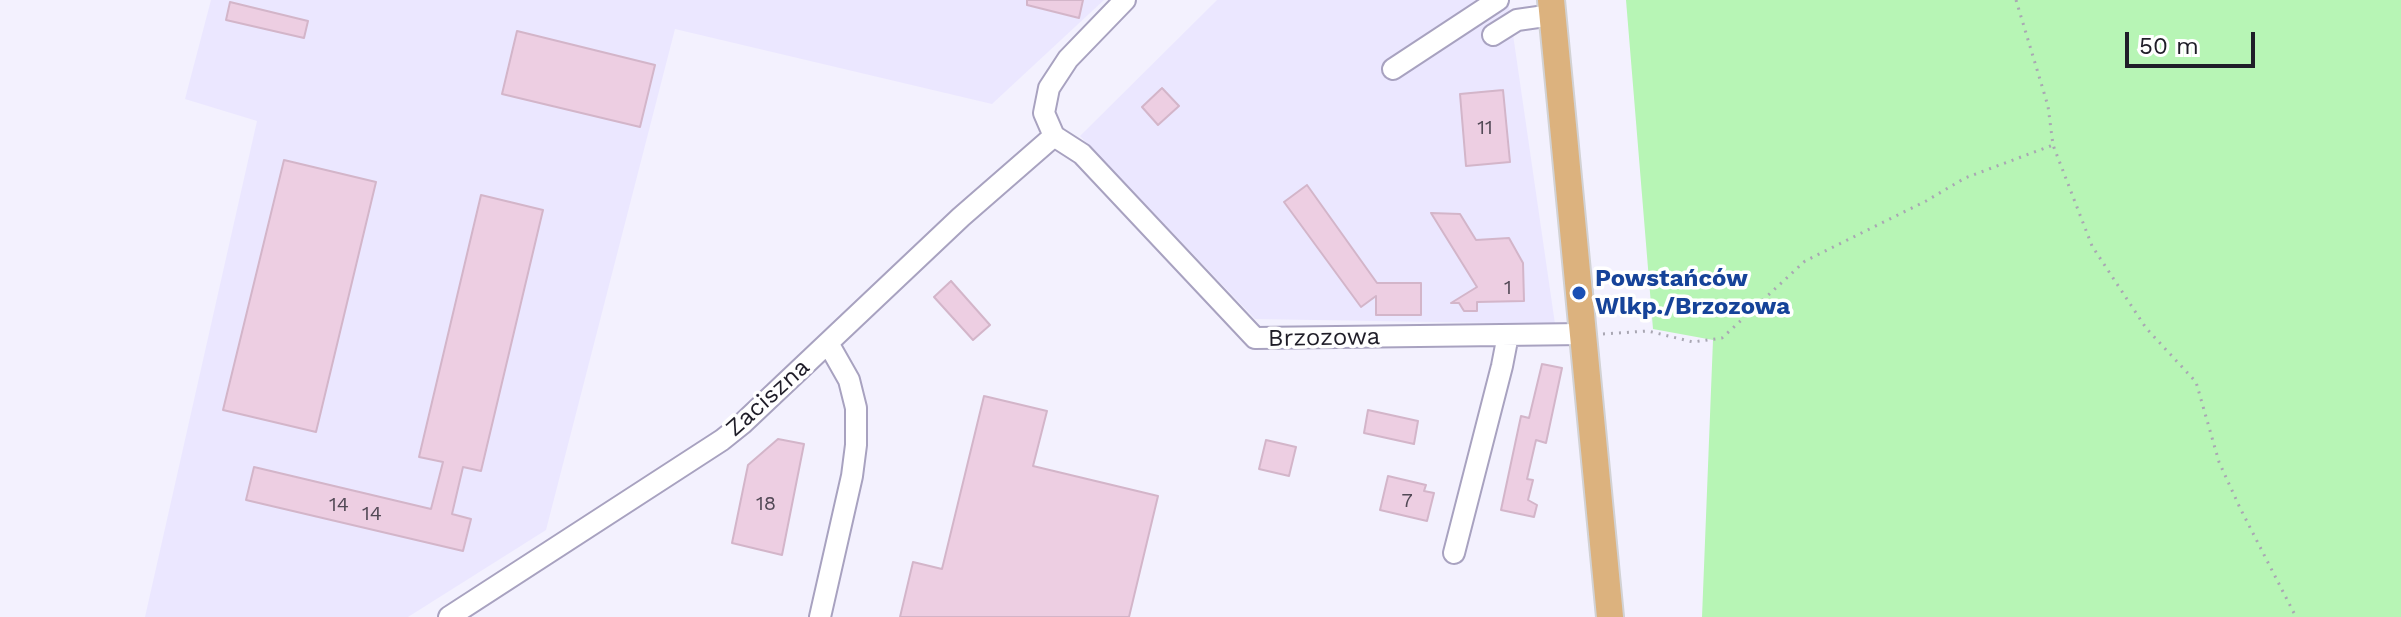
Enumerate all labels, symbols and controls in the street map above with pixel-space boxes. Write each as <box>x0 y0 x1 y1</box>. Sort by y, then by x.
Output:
scale bar <box>2129 16 2259 66</box>
text: 50 m <box>2139 32 2199 60</box>
house number: 11 <box>1477 116 1493 140</box>
place label: Powstańców Wlkp./Brzozowa <box>1595 265 1790 321</box>
house number: 1 <box>1504 276 1512 300</box>
marker: Powstańców Wlkp./Brzozowa <box>1570 284 1588 302</box>
street label: Brzozowa <box>1268 323 1380 353</box>
street label: Zaciszna <box>720 353 816 443</box>
house number: 7 <box>1401 489 1413 513</box>
house number: 18 <box>756 492 776 516</box>
house number: 14 <box>329 493 349 517</box>
house number: 14 <box>362 502 382 526</box>

